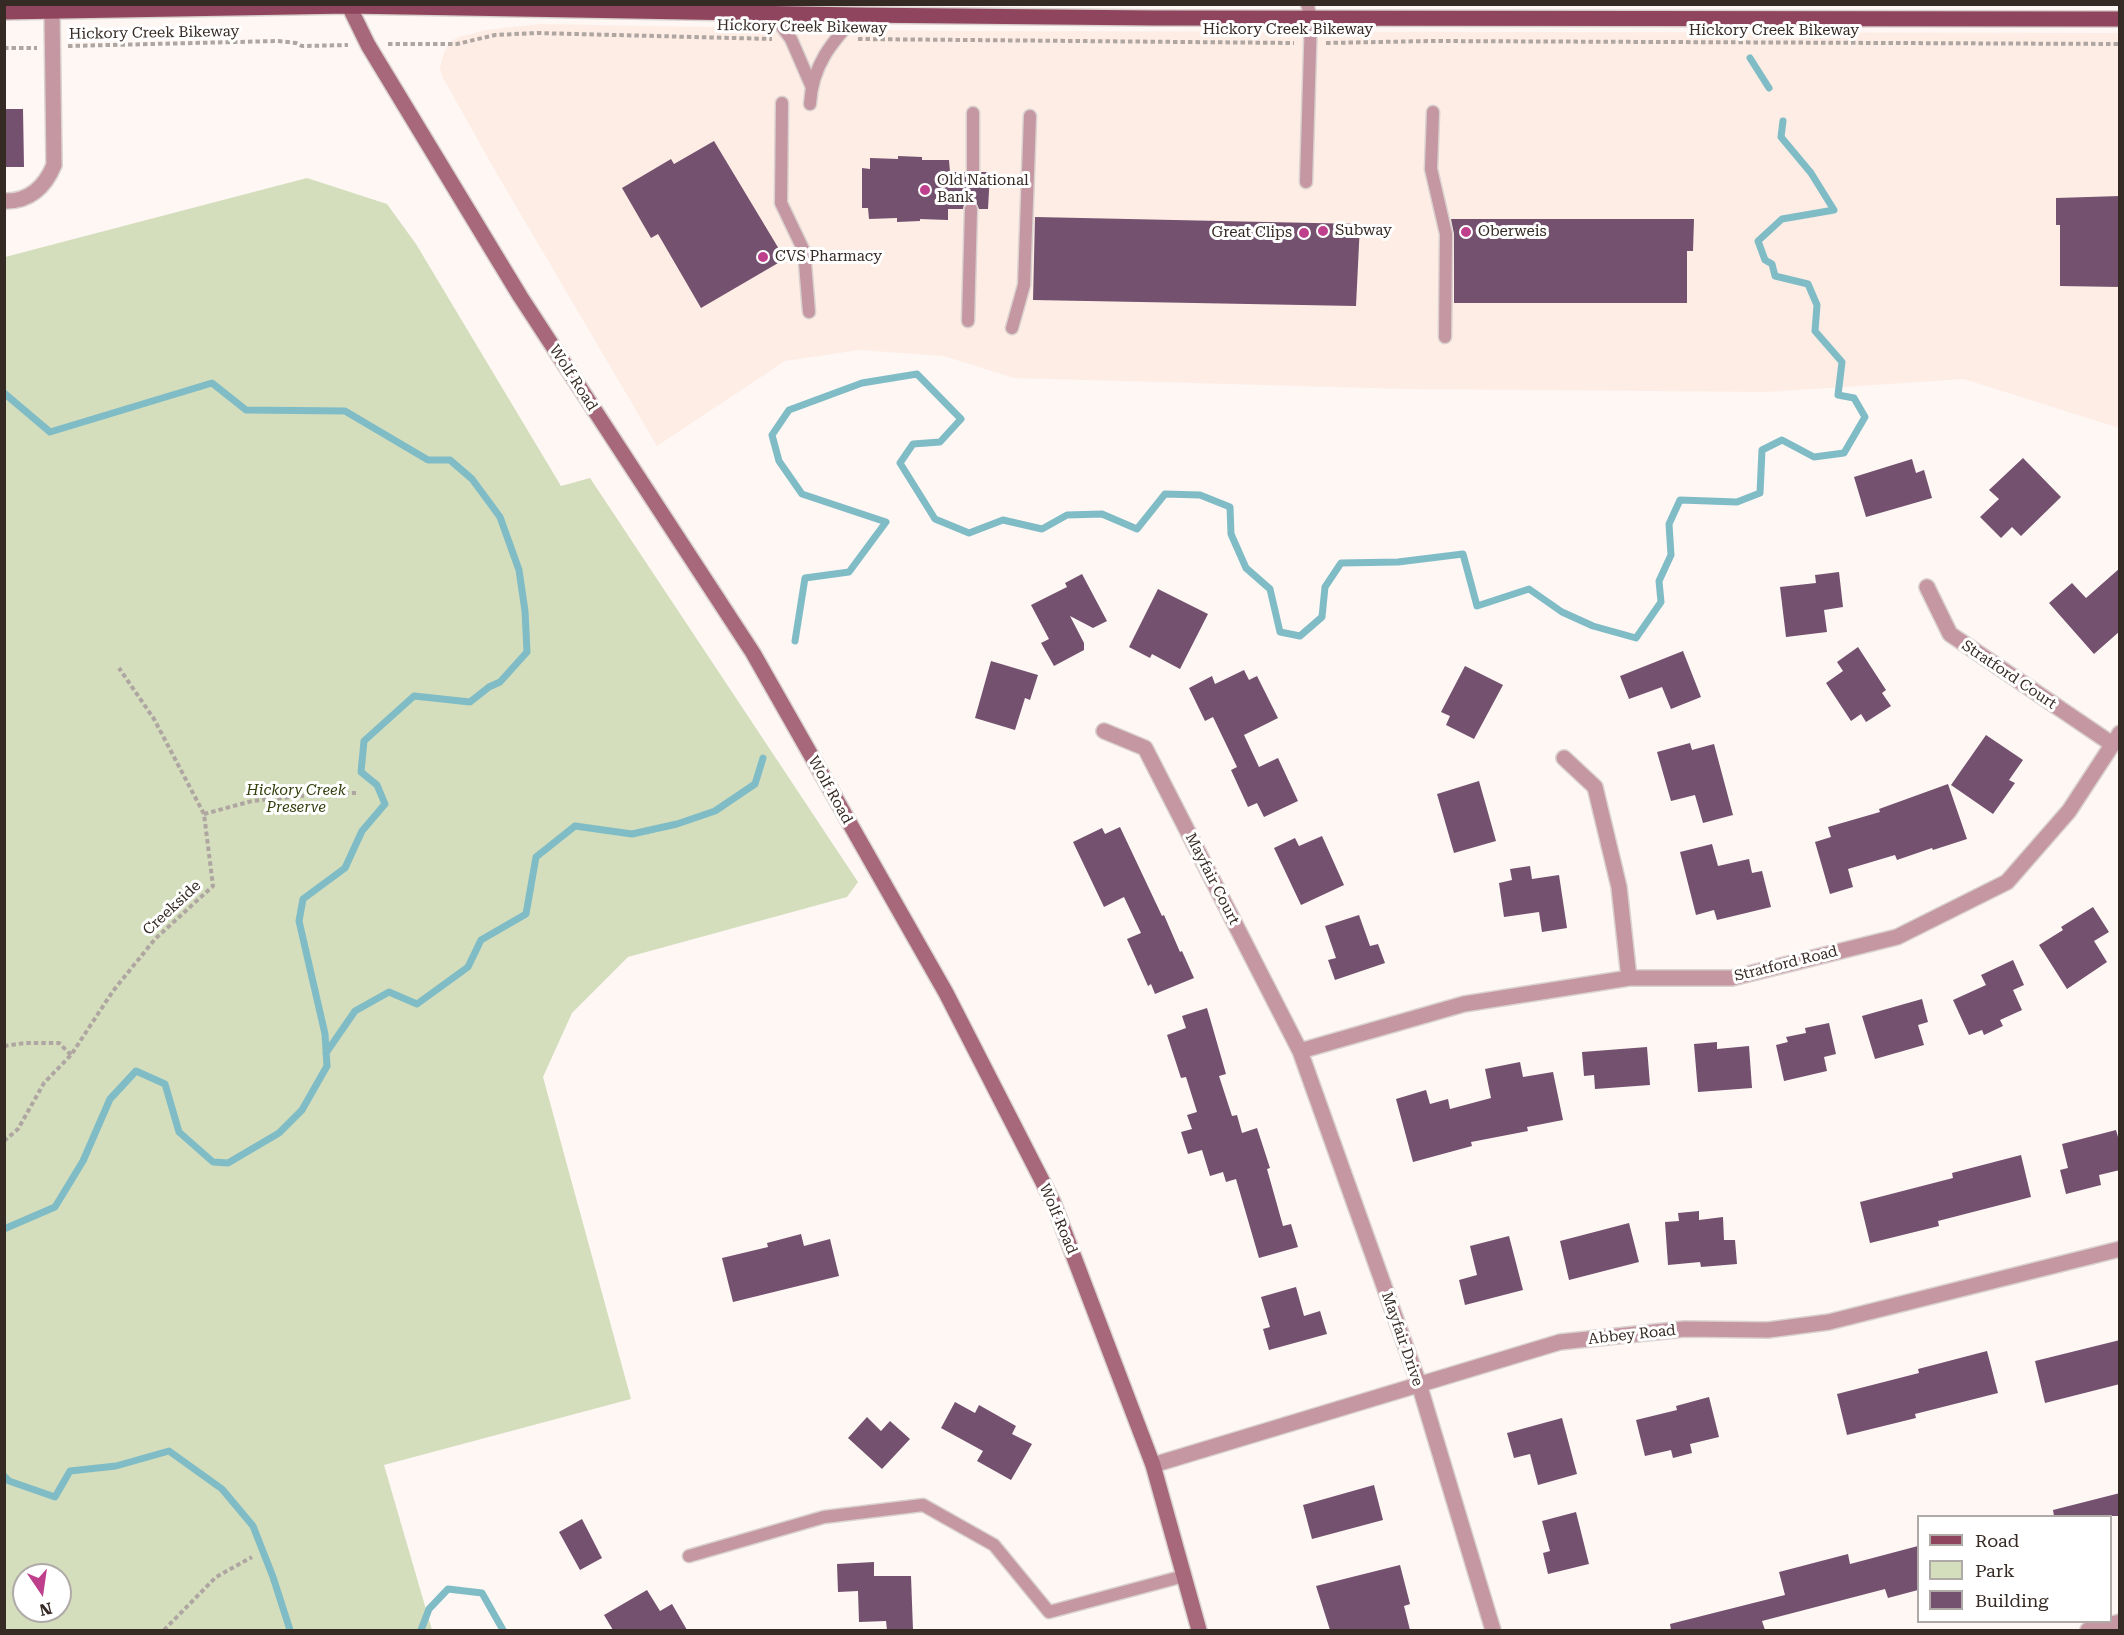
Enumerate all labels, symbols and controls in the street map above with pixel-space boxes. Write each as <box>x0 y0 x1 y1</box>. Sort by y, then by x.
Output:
street label: Hickory Creek Bikeway <box>717 17 887 37</box>
street label: Hickory Creek Bikeway <box>1203 21 1373 39</box>
street label: Hickory Creek Bikeway <box>1689 22 1859 40</box>
street label: Hickory Creek Bikeway <box>69 23 239 43</box>
place label: Old National Bank <box>937 172 1029 207</box>
marker: Old National Bank <box>918 183 932 197</box>
place label: Subway <box>1335 222 1392 240</box>
place label: Oberweis <box>1478 223 1547 241</box>
place label: Great Clips <box>1212 224 1292 242</box>
marker: Subway <box>1316 224 1330 238</box>
marker: Oberweis <box>1459 225 1473 239</box>
marker: Great Clips <box>1297 226 1311 240</box>
place label: CVS Pharmacy <box>775 248 882 266</box>
marker: CVS Pharmacy <box>756 250 770 264</box>
street label: Wolf Road <box>545 342 601 414</box>
street label: Stratford Court <box>1958 637 2060 713</box>
street label: Wolf Road <box>804 753 856 827</box>
park label: Hickory Creek Preserve <box>246 782 346 817</box>
street label: Mayfair Court <box>1181 830 1243 928</box>
street label: Creekside <box>139 877 205 939</box>
street label: Stratford Road <box>1733 942 1839 986</box>
street label: Wolf Road <box>1035 1181 1081 1257</box>
street label: Mayfair Drive <box>1377 1290 1427 1388</box>
street label: Abbey Road <box>1587 1321 1677 1349</box>
legend <box>1917 1515 2112 1623</box>
text: Road <box>1975 1530 2019 1551</box>
text: Park <box>1975 1560 2015 1581</box>
north arrow <box>12 1563 72 1623</box>
text: Building <box>1975 1590 2049 1611</box>
text: N <box>38 1598 54 1620</box>

